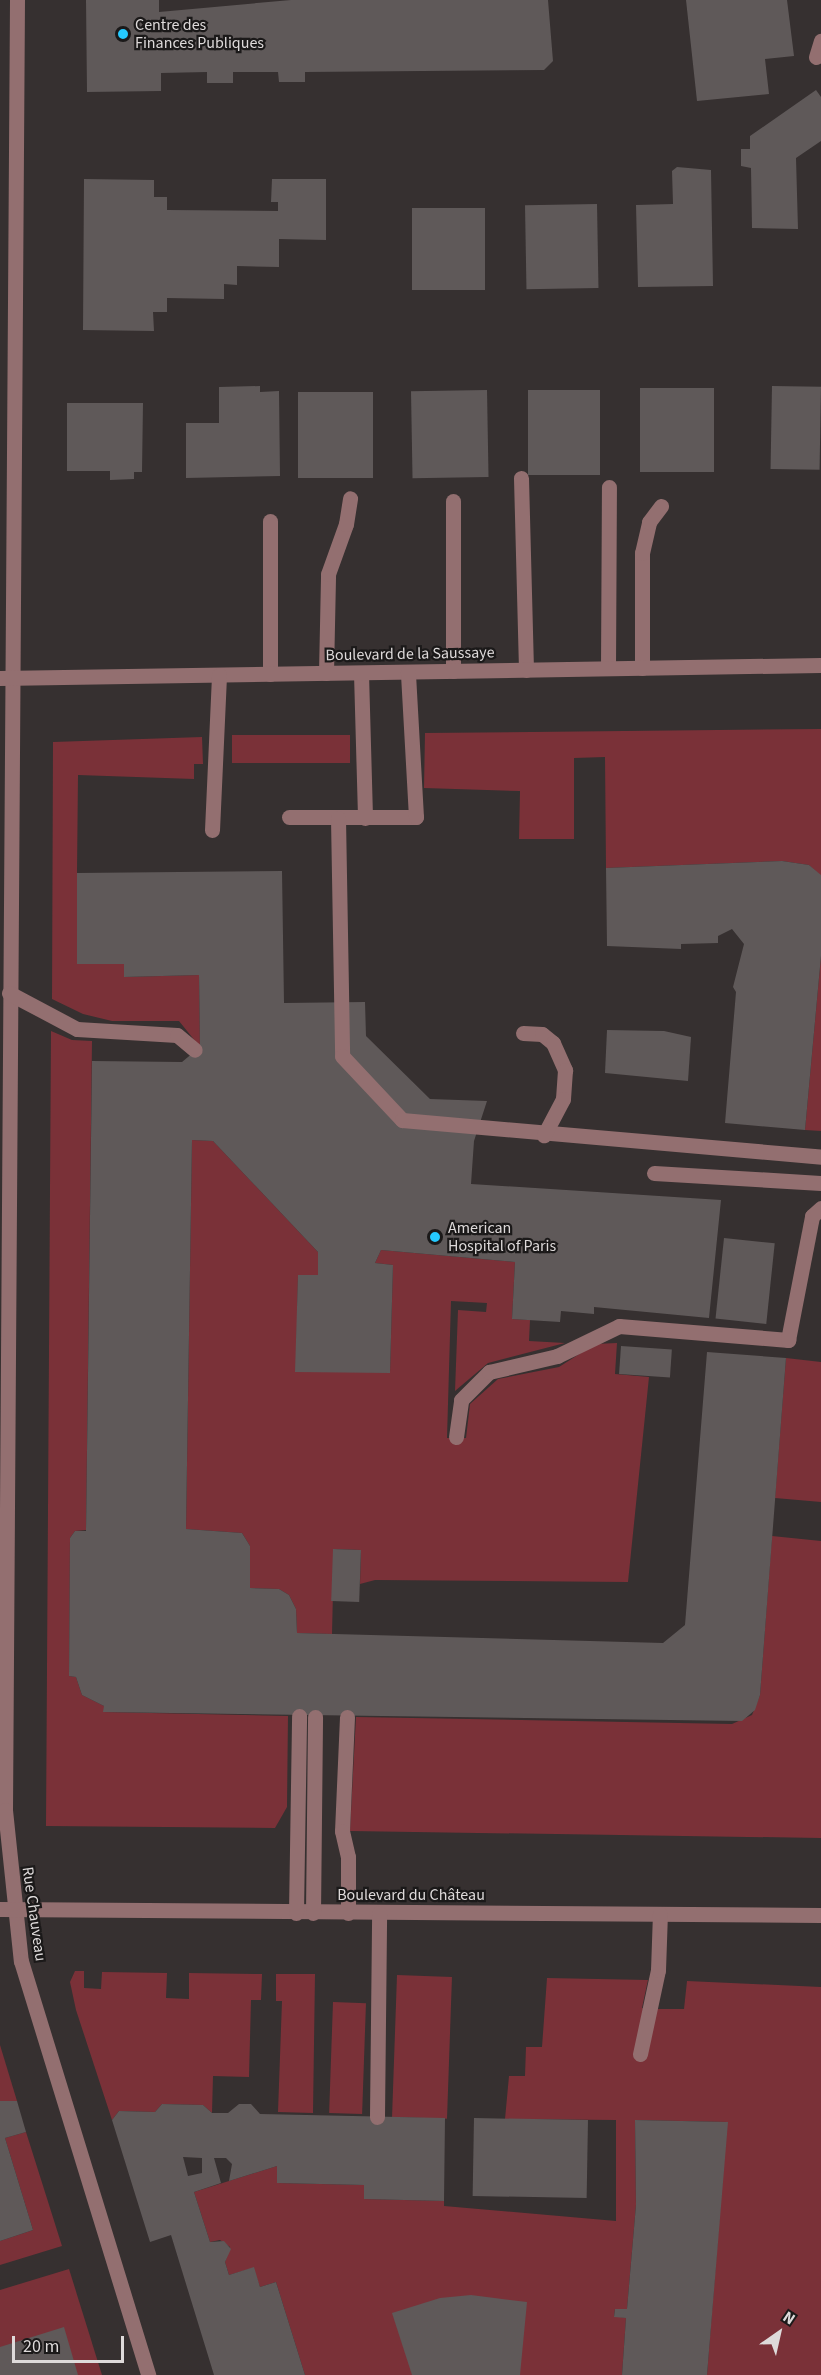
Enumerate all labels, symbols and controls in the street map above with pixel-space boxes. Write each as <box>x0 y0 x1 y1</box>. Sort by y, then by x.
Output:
place label: Centre des Finances Publiques <box>135 15 264 53</box>
marker: Centre des Finances Publiques <box>116 27 130 41</box>
street label: Boulevard de la Saussaye <box>325 643 495 665</box>
place label: American Hospital of Paris <box>448 1218 556 1256</box>
marker: American Hospital of Paris <box>426 1228 444 1246</box>
street label: Rue Chauveau <box>18 1865 50 1963</box>
street label: Boulevard du Château <box>337 1885 485 1905</box>
north arrow <box>749 2303 809 2363</box>
text: N <box>778 2306 800 2330</box>
scale bar <box>15 2324 128 2362</box>
text: 20 m <box>23 2334 59 2359</box>

